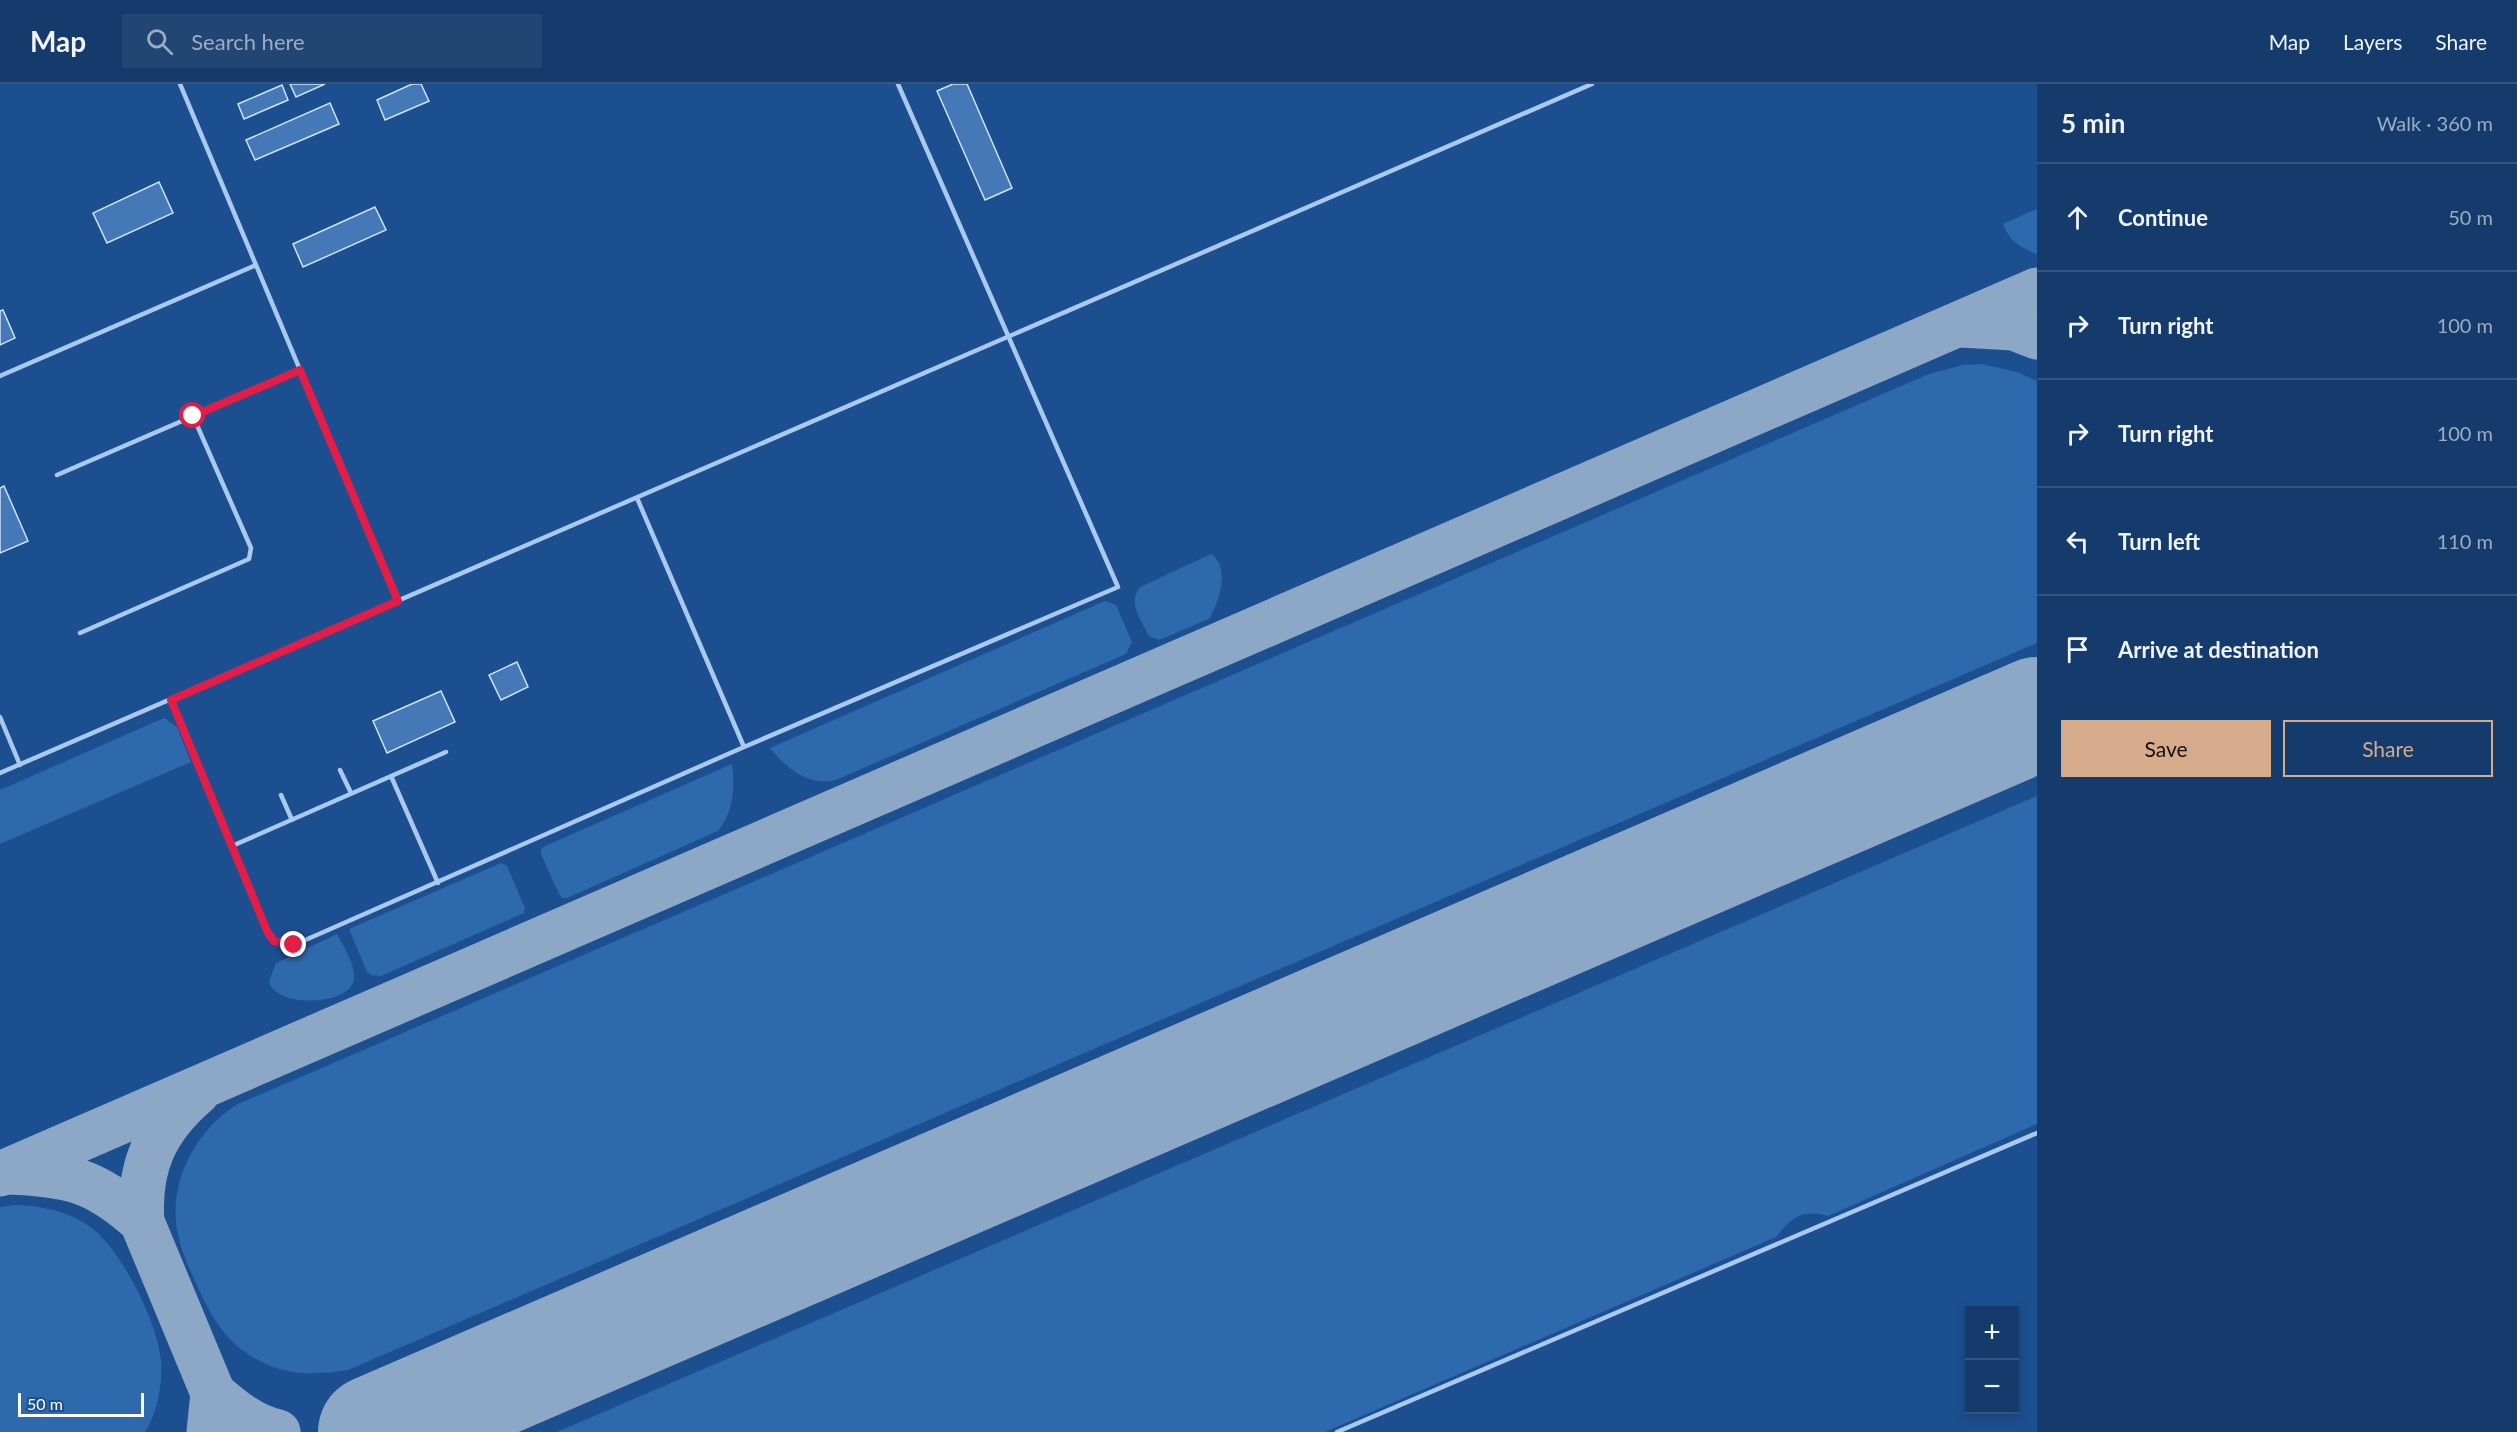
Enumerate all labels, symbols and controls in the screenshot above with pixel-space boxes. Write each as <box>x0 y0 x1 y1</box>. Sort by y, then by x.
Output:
search box <box>122 14 542 68</box>
text: Map <box>30 24 86 58</box>
icon: search <box>143 25 176 58</box>
text: Search here <box>191 28 305 55</box>
text: Map <box>2269 29 2310 54</box>
text: Layers <box>2343 29 2402 54</box>
text: Share <box>2435 29 2487 54</box>
text: 5 min <box>2061 107 2125 139</box>
text: Walk · 360 m <box>2377 111 2493 135</box>
icon: ahead <box>2061 201 2094 234</box>
text: Continue <box>2118 204 2208 231</box>
text: 50 m <box>2448 205 2493 229</box>
icon: right <box>2061 309 2094 342</box>
text: Turn right <box>2118 312 2213 339</box>
text: 100 m <box>2437 313 2493 337</box>
route start <box>179 402 205 428</box>
icon: right <box>2061 417 2094 450</box>
text: Turn right <box>2118 420 2213 447</box>
text: 100 m <box>2437 421 2493 445</box>
icon: left <box>2061 525 2094 558</box>
text: Turn left <box>2118 528 2200 555</box>
text: 110 m <box>2437 529 2493 553</box>
icon: arrive <box>2061 633 2094 666</box>
text: Arrive at destination <box>2118 636 2319 663</box>
button: Save <box>2061 720 2271 777</box>
button: Share <box>2283 720 2493 777</box>
route end <box>280 931 306 957</box>
map controls <box>1965 1306 2019 1414</box>
button: + <box>1965 1306 2019 1360</box>
button: − <box>1965 1360 2019 1414</box>
scale bar <box>18 1390 144 1418</box>
text: 50 m <box>27 1394 63 1413</box>

